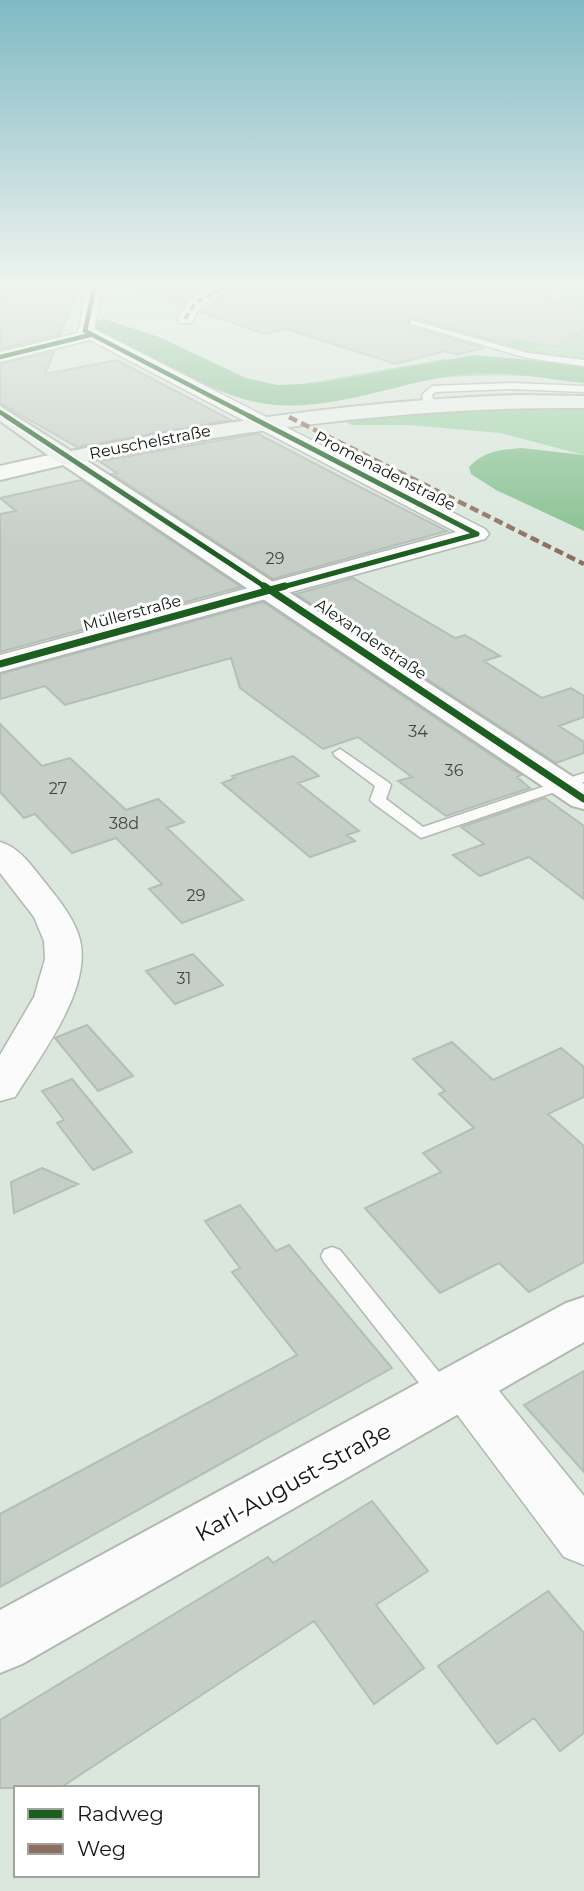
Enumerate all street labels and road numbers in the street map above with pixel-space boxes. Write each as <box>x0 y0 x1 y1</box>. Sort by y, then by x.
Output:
street label: Reuschelstraße <box>88 421 212 463</box>
street label: Promenadenstraße <box>311 427 459 515</box>
street label: Müllerstraße <box>81 591 183 635</box>
street label: Alexanderstraße <box>312 595 430 683</box>
street label: Karl-August-Straße <box>190 1417 396 1547</box>

